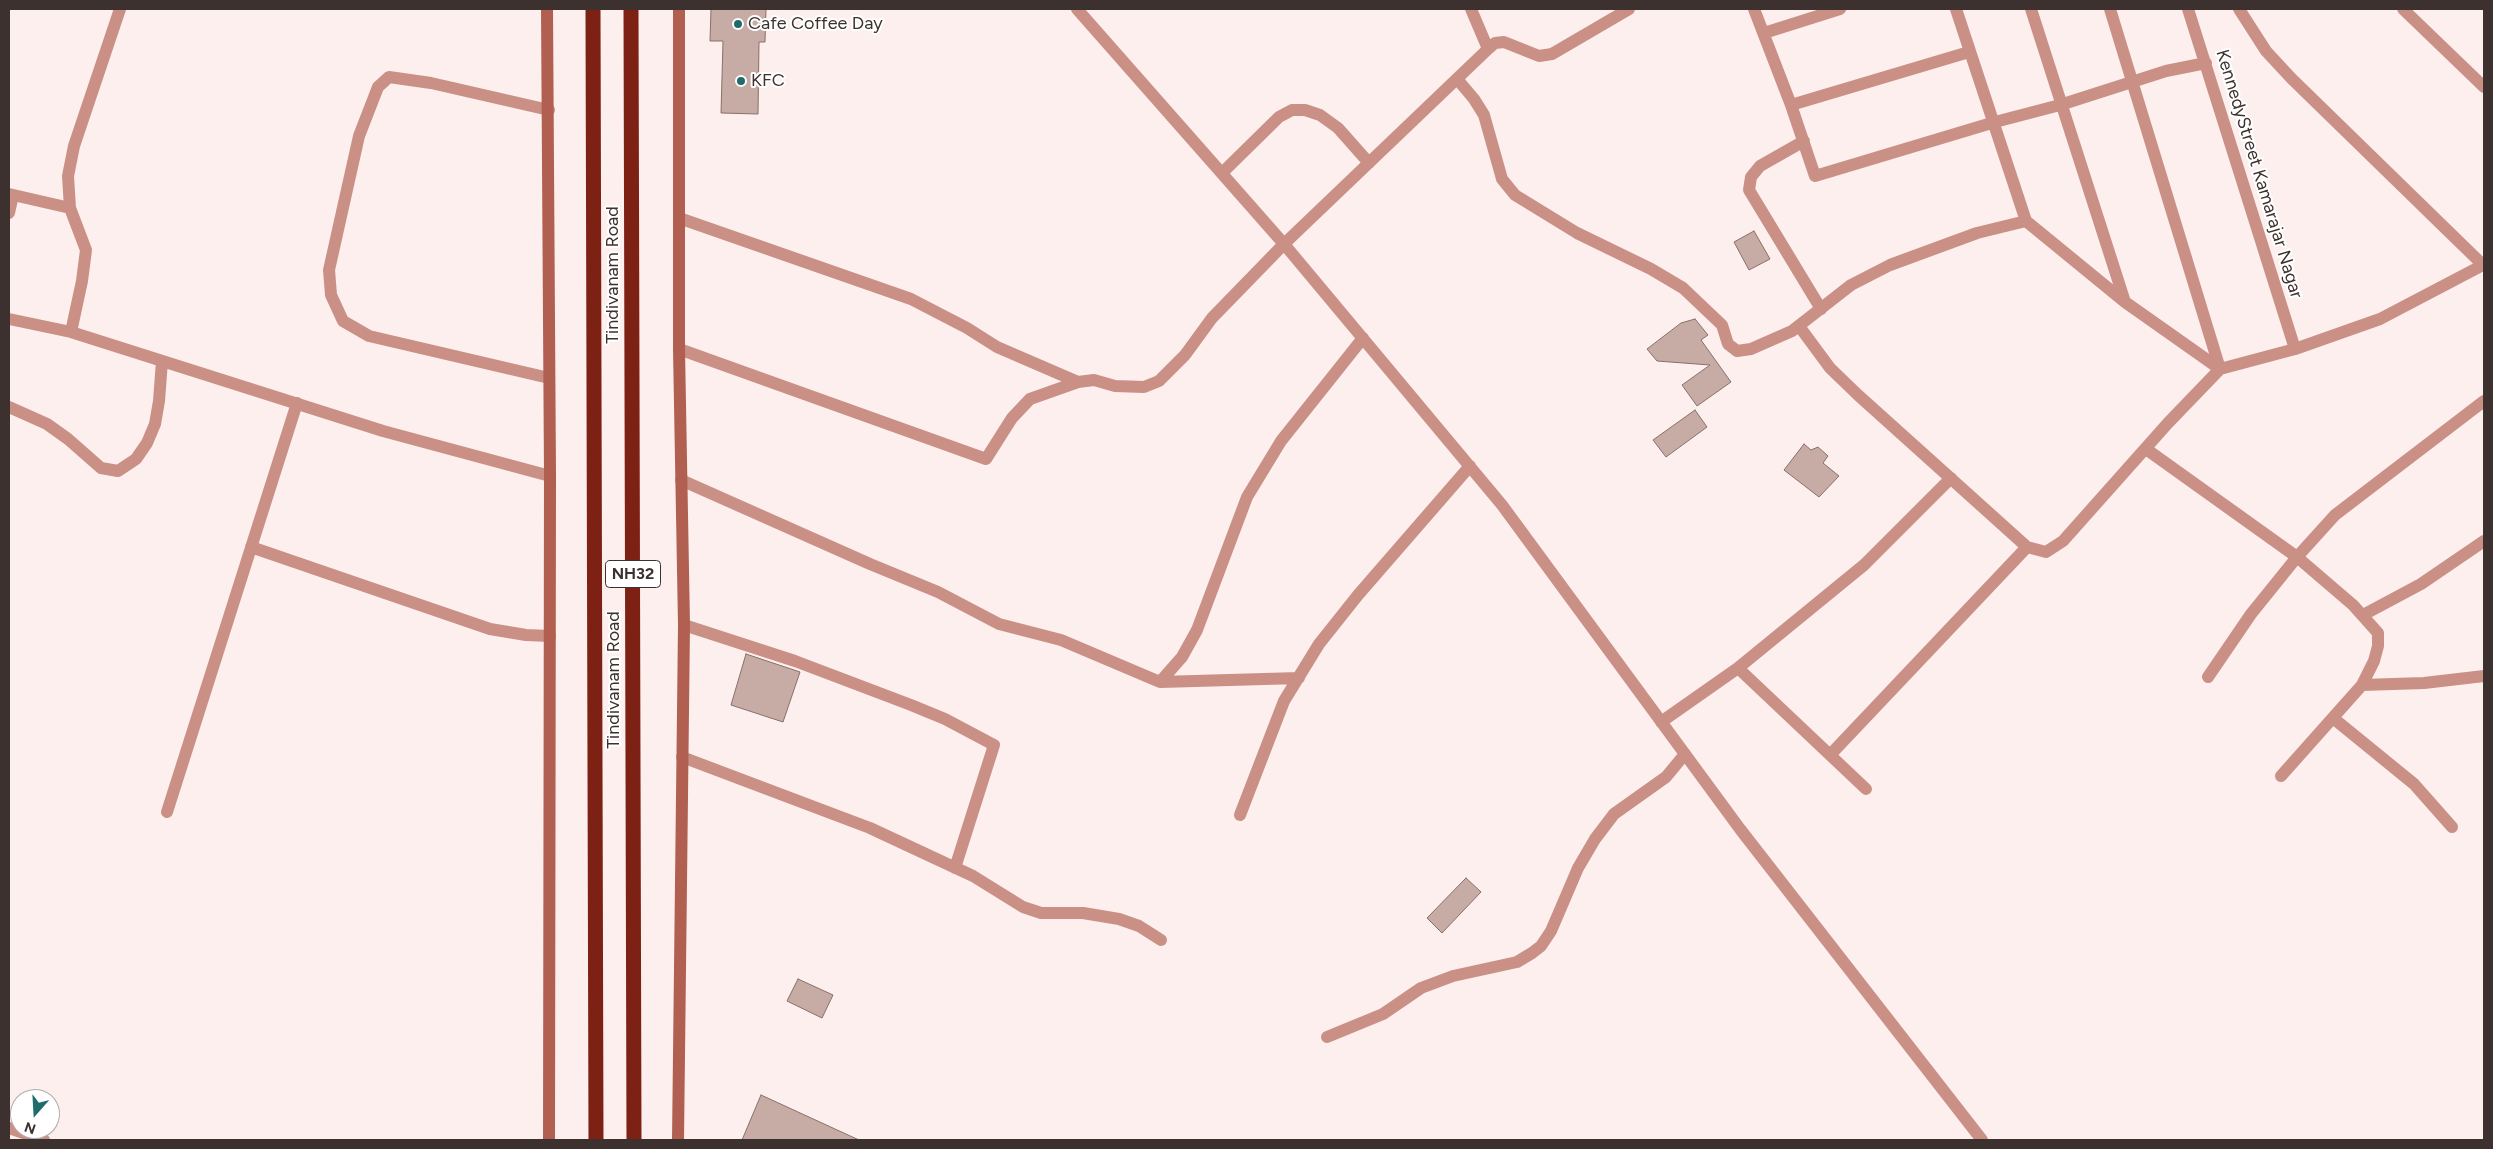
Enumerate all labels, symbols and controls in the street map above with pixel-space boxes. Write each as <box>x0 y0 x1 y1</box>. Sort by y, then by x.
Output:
place label: Cafe Coffee Day <box>748 13 883 35</box>
marker: Cafe Coffee Day <box>732 18 744 30</box>
street label: KennedyStreet Kamarajar Nagar <box>2211 47 2307 301</box>
place label: KFC <box>751 70 785 92</box>
marker: KFC <box>735 75 747 87</box>
street label: Tindivanam Road <box>602 206 624 344</box>
road number: NH32 <box>606 560 660 588</box>
street label: Tindivanam Road <box>603 611 625 749</box>
north arrow <box>10 1089 60 1139</box>
text: N <box>22 1118 38 1138</box>

